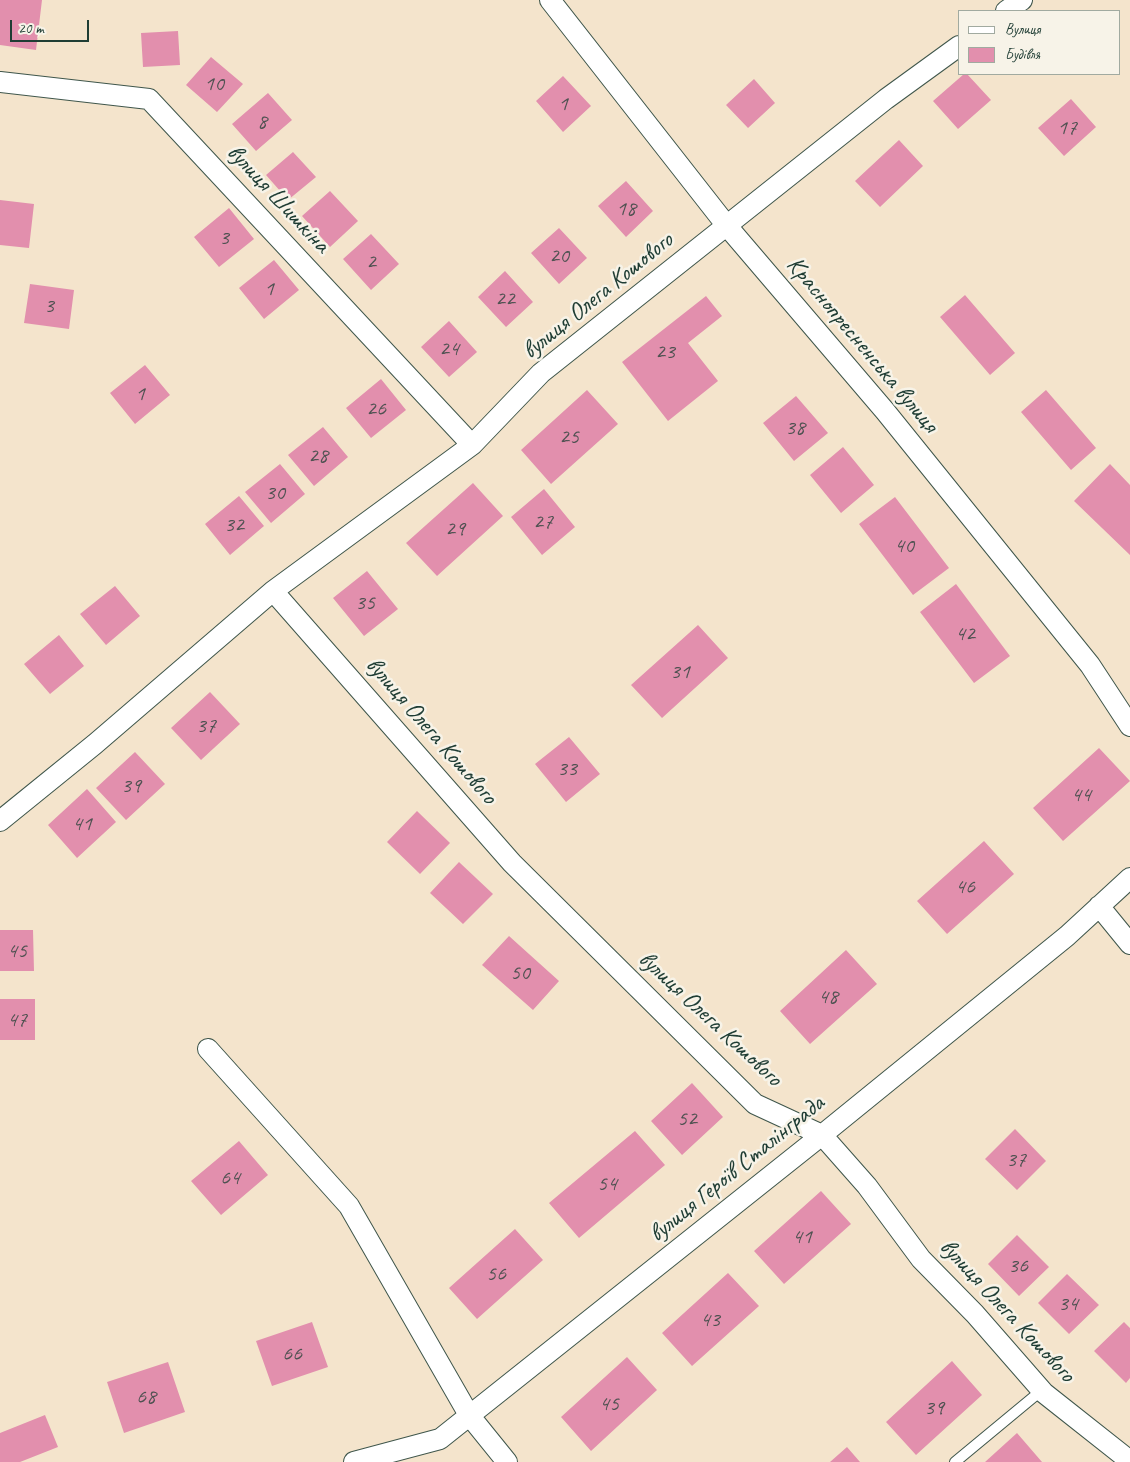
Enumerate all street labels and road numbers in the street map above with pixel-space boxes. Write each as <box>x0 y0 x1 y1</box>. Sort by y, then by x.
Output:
street label: вулиця Шишкіна <box>220 138 336 260</box>
street label: вулиця Олега Кошового <box>516 226 680 366</box>
street label: Краснопресненська вулиця <box>779 251 945 439</box>
street label: вулиця Олега Кошового <box>359 651 503 811</box>
street label: вулиця Олега Кошового <box>632 945 788 1093</box>
street label: вулиця Героїв Сталінграда <box>643 1089 831 1249</box>
street label: вулиця Олега Кошового <box>933 1233 1081 1389</box>

